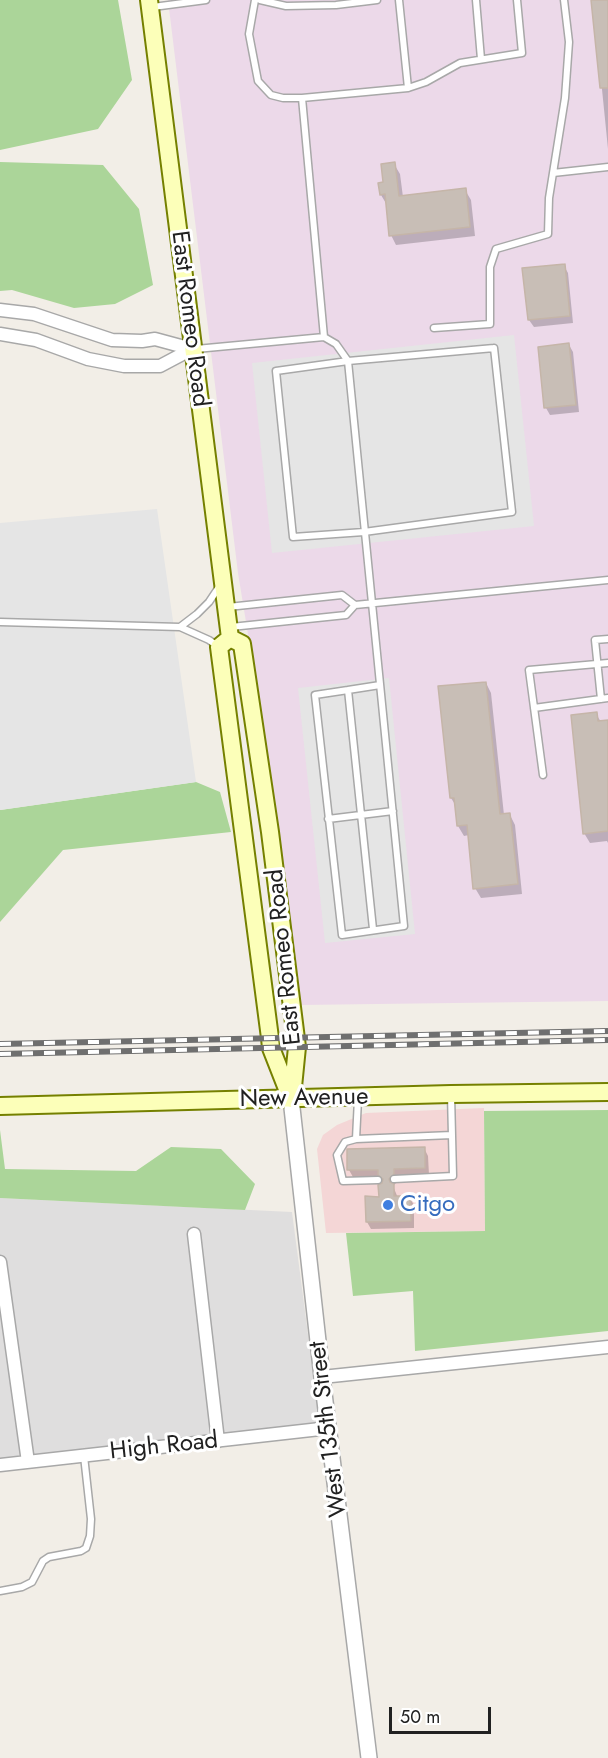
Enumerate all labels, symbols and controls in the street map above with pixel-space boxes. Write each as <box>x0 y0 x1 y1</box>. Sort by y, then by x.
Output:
street label: East Romeo Road <box>164 229 214 409</box>
street label: East Romeo Road <box>261 867 309 1047</box>
street label: New Avenue <box>239 1083 369 1115</box>
place label: Citgo <box>400 1191 455 1219</box>
marker: Citgo <box>381 1198 395 1212</box>
street label: West 135th Street <box>304 1339 354 1519</box>
street label: High Road <box>108 1427 220 1467</box>
scale bar <box>392 1695 494 1733</box>
text: 50 m <box>400 1704 440 1730</box>

